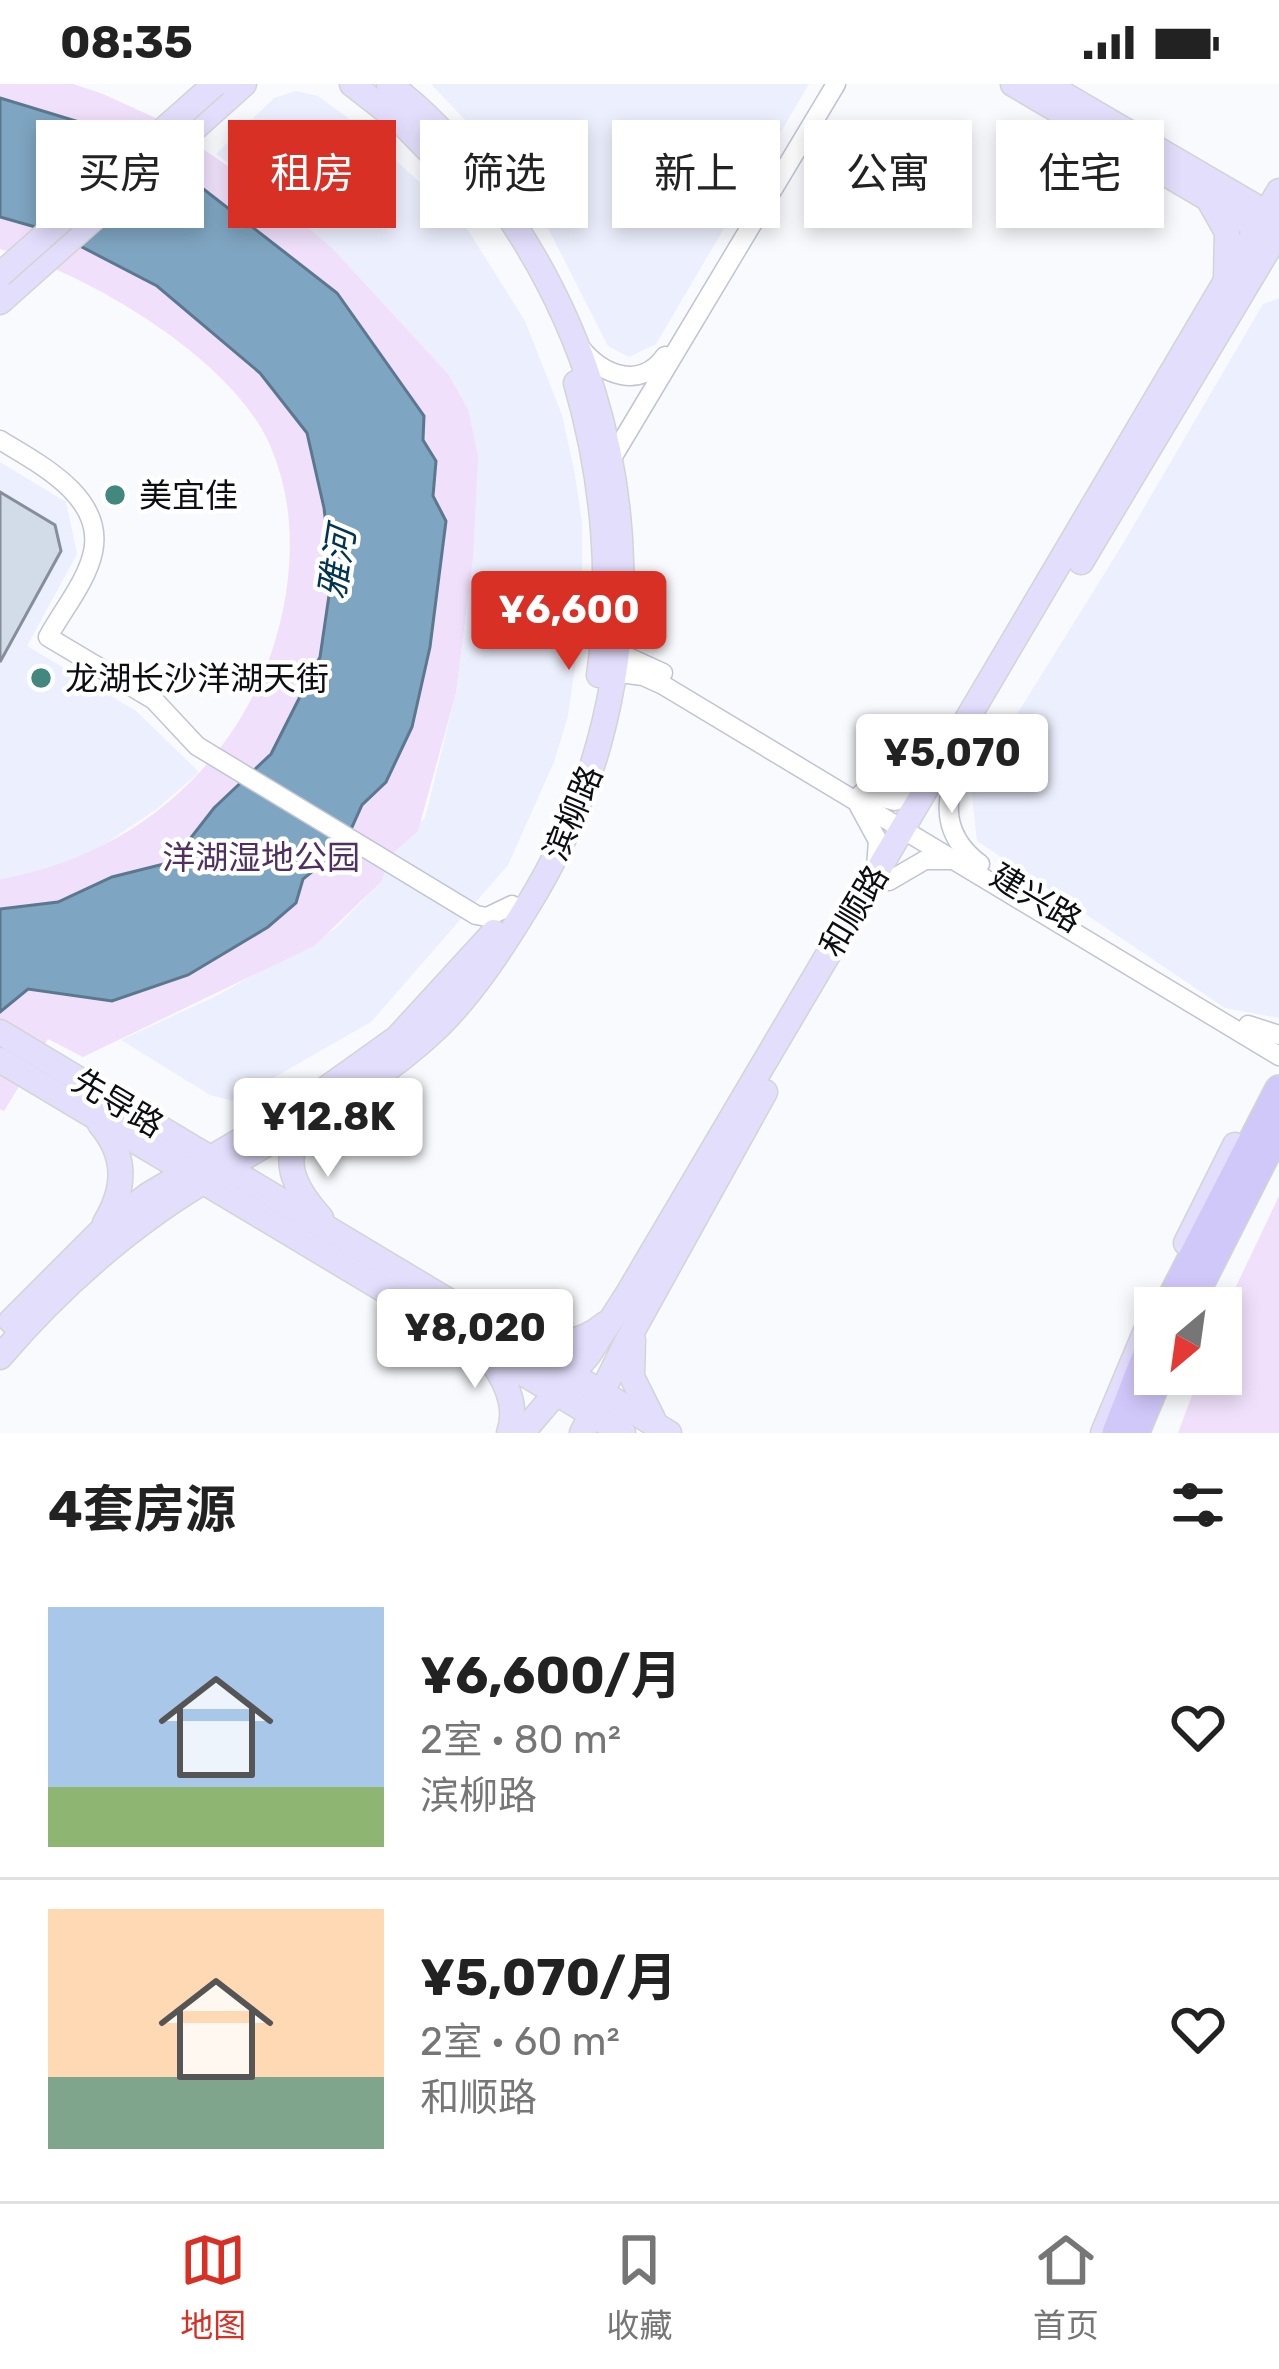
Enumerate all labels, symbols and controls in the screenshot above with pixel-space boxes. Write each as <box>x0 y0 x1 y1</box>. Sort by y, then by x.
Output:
text: 08:35 <box>60 16 193 69</box>
chip: 买房 <box>36 120 204 228</box>
chip: 租房 <box>228 120 396 228</box>
chip: 筛选 <box>420 120 588 228</box>
chip: 新上 <box>612 120 780 228</box>
chip: 公寓 <box>804 120 972 228</box>
chip: 住宅 <box>996 120 1164 228</box>
place label: 美宜佳 <box>139 476 238 515</box>
marker: 美宜佳 <box>102 482 128 508</box>
water label: 雅河 <box>310 518 365 602</box>
pin: ¥6,600 <box>471 571 667 673</box>
text: ¥6,600 <box>498 587 640 633</box>
place label: 龙湖长沙洋湖天街 <box>65 659 329 698</box>
marker: 龙湖长沙洋湖天街 <box>28 665 54 691</box>
pin: ¥5,070 <box>854 714 1050 816</box>
text: ¥5,070 <box>883 730 1021 776</box>
street label: 滨柳路 <box>536 760 610 866</box>
park label: 洋湖湿地公园 <box>162 838 360 877</box>
street label: 建兴路 <box>984 856 1088 940</box>
street label: 和顺路 <box>812 859 896 963</box>
street label: 先导路 <box>66 1061 170 1145</box>
pin: ¥12.8K <box>230 1078 426 1180</box>
text: ¥12.8K <box>261 1094 395 1140</box>
north arrow <box>1134 1287 1242 1395</box>
map controls <box>1134 1287 1242 1395</box>
pin: ¥8,020 <box>377 1289 573 1391</box>
text: ¥8,020 <box>404 1305 546 1351</box>
icon: filters <box>1165 1472 1231 1538</box>
text: 4套房源 <box>48 1479 236 1540</box>
text: ¥6,600/月 <box>420 1645 682 1706</box>
icon: home <box>144 1655 288 1799</box>
icon: heart <box>1165 1694 1231 1760</box>
text: 2室 · 80 m² <box>420 1717 621 1763</box>
text: 滨柳路 <box>420 1773 537 1819</box>
text: ¥5,070/月 <box>420 1947 677 2008</box>
icon: home <box>144 1957 288 2101</box>
icon: heart <box>1165 1996 1231 2062</box>
text: 2室 · 60 m² <box>420 2019 620 2065</box>
text: 和顺路 <box>420 2075 537 2121</box>
tab: 地图 <box>180 2227 246 2347</box>
tab: 收藏 <box>606 2227 672 2347</box>
tab: 首页 <box>1033 2227 1099 2347</box>

